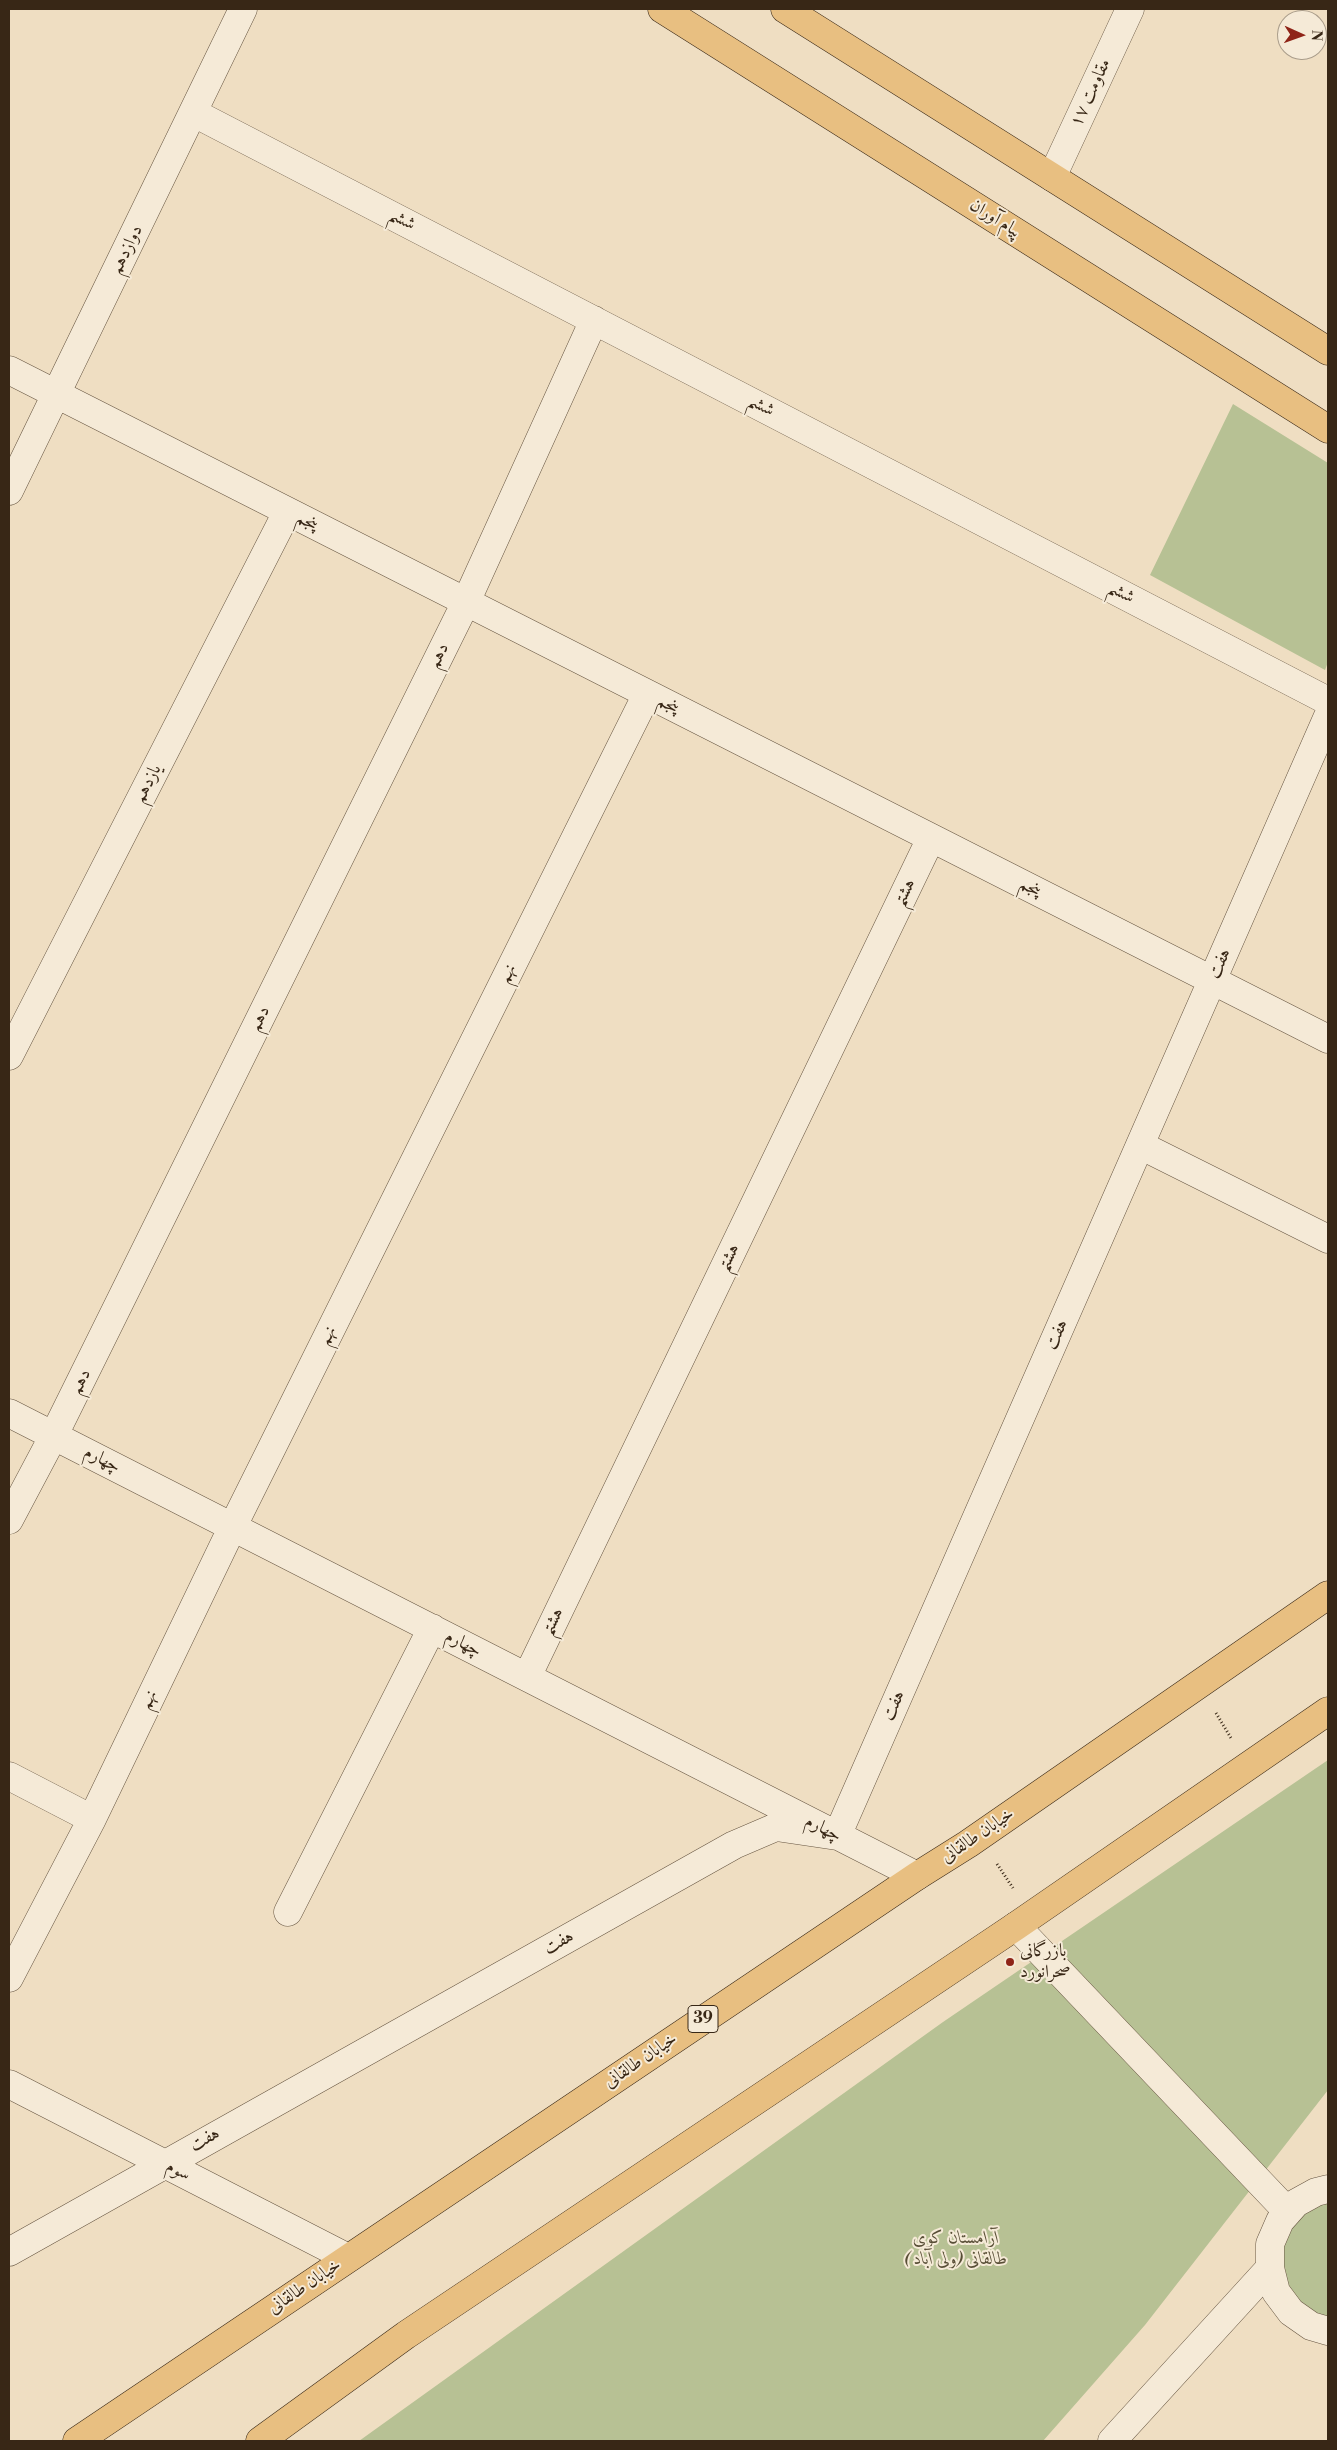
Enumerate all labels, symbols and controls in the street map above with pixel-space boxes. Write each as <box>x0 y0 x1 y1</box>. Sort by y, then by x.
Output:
north arrow <box>1277 10 1327 60</box>
text: N <box>1307 30 1325 41</box>
street label: مقاومت ۱۷ <box>1066 55 1116 131</box>
street label: پیام آوران <box>965 195 1025 243</box>
street label: ششم <box>385 204 419 236</box>
street label: دوازدهم <box>106 222 148 278</box>
street label: ششم <box>744 390 778 422</box>
street label: پنجم <box>292 507 322 537</box>
street label: ششم <box>1104 577 1138 609</box>
street label: دهم <box>424 640 454 672</box>
street label: پنجم <box>653 690 683 720</box>
street label: یازدهم <box>129 761 167 807</box>
street label: پنجم <box>1015 873 1045 903</box>
street label: هشتم <box>889 875 921 911</box>
street label: هفت <box>1204 946 1236 982</box>
street label: نهم <box>494 961 522 987</box>
street label: دهم <box>245 1003 275 1035</box>
street label: هشتم <box>713 1240 745 1276</box>
street label: هفت <box>1041 1317 1073 1353</box>
street label: نهم <box>314 1323 342 1349</box>
street label: دهم <box>66 1366 96 1398</box>
street label: چهارم <box>80 1442 124 1478</box>
street label: هشتم <box>537 1604 569 1640</box>
street label: چهارم <box>441 1626 485 1662</box>
street label: نهم <box>135 1687 163 1713</box>
street label: هفت <box>878 1688 910 1724</box>
street label: خیابان طالقانی <box>937 1804 1019 1868</box>
street label: چهارم <box>801 1811 845 1847</box>
street label: هفت <box>540 1926 578 1960</box>
place label: بازرگانی صحرانورد <box>1020 1941 1071 1984</box>
marker: بازرگانی صحرانورد <box>1004 1956 1016 1968</box>
road number: 39 <box>688 2006 718 2032</box>
street label: خیابان طالقانی <box>600 2029 682 2093</box>
street label: هفت <box>186 2123 224 2157</box>
street label: سوم <box>162 2156 194 2186</box>
park label: آرامستان کوی طالقانی (ولی آباد ) <box>904 2228 1008 2270</box>
street label: خیابان طالقانی <box>264 2255 346 2319</box>

